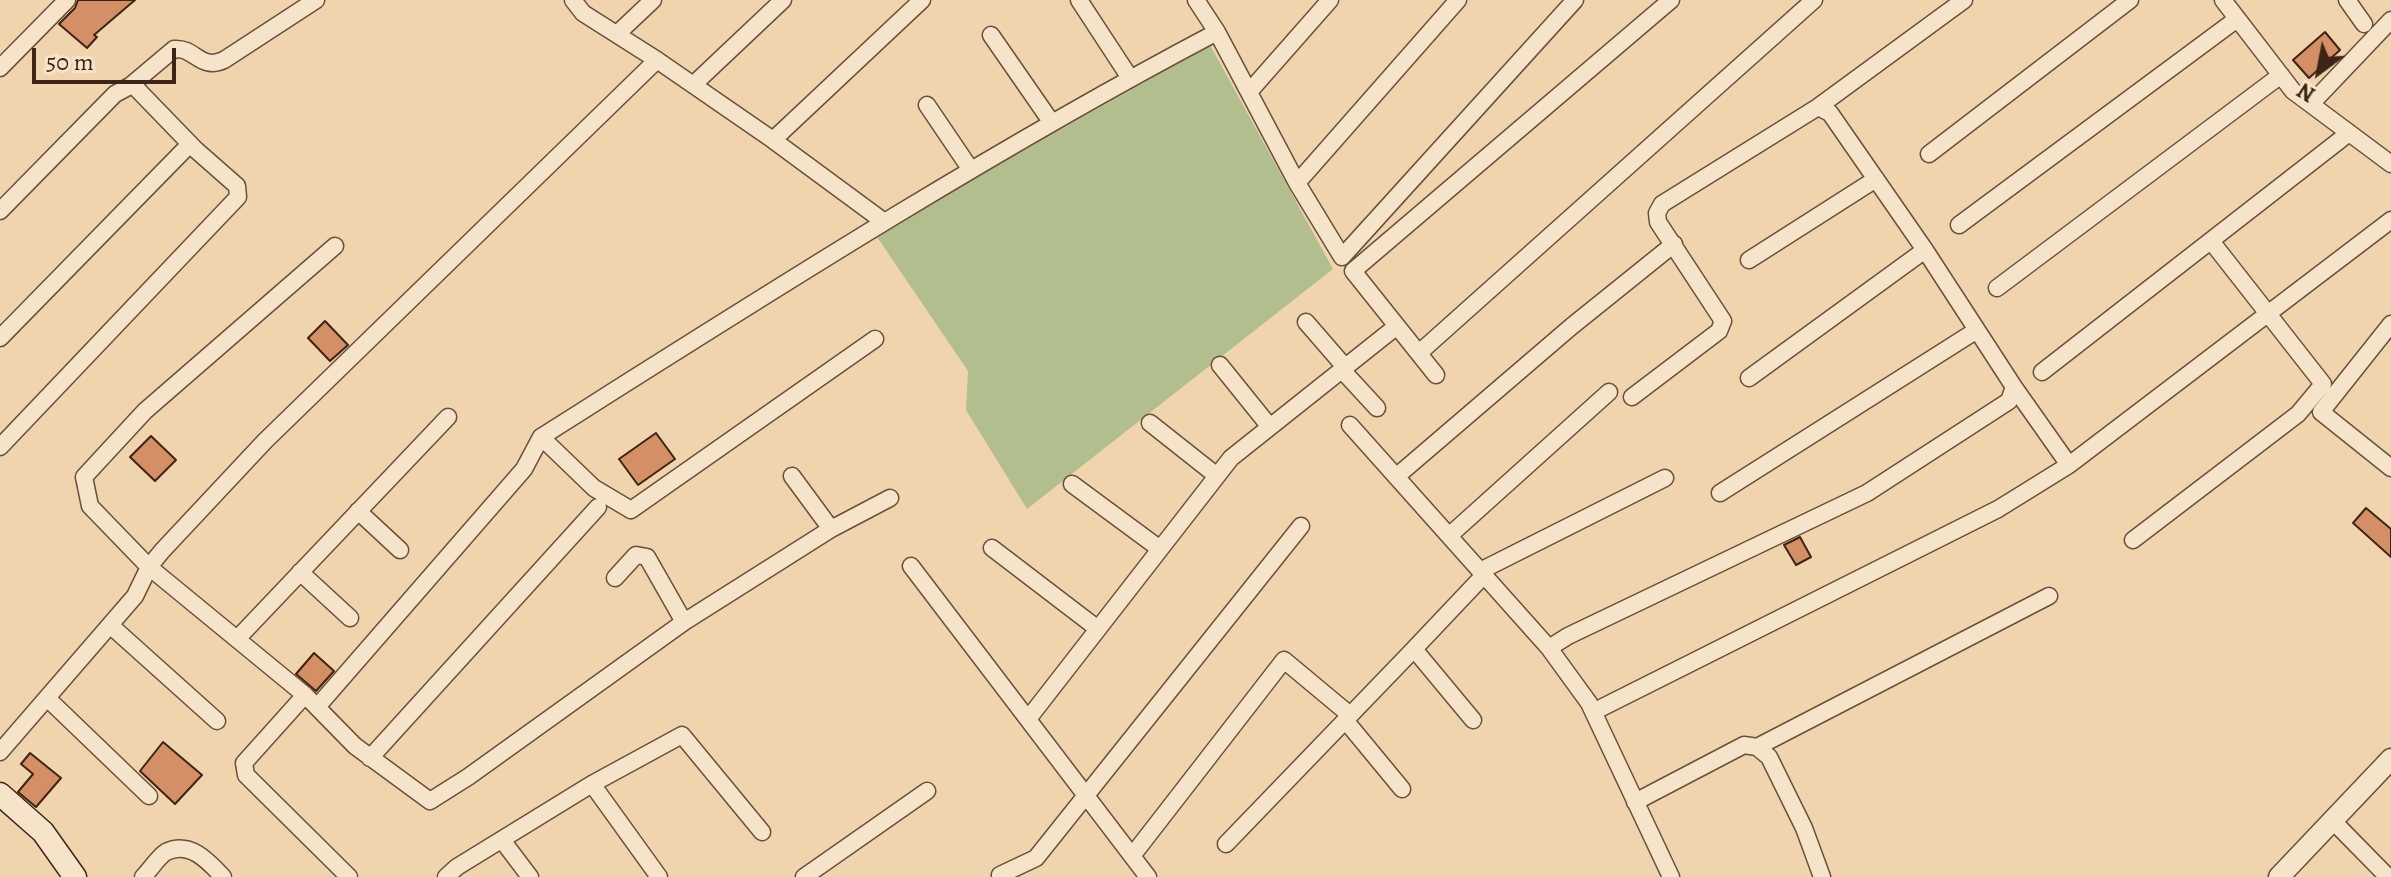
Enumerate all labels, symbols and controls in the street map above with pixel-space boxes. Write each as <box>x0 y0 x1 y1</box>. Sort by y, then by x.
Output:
scale bar <box>36 32 180 82</box>
north arrow <box>2279 32 2359 112</box>
text: 50 m <box>46 46 94 78</box>
text: N <box>2292 75 2321 109</box>

